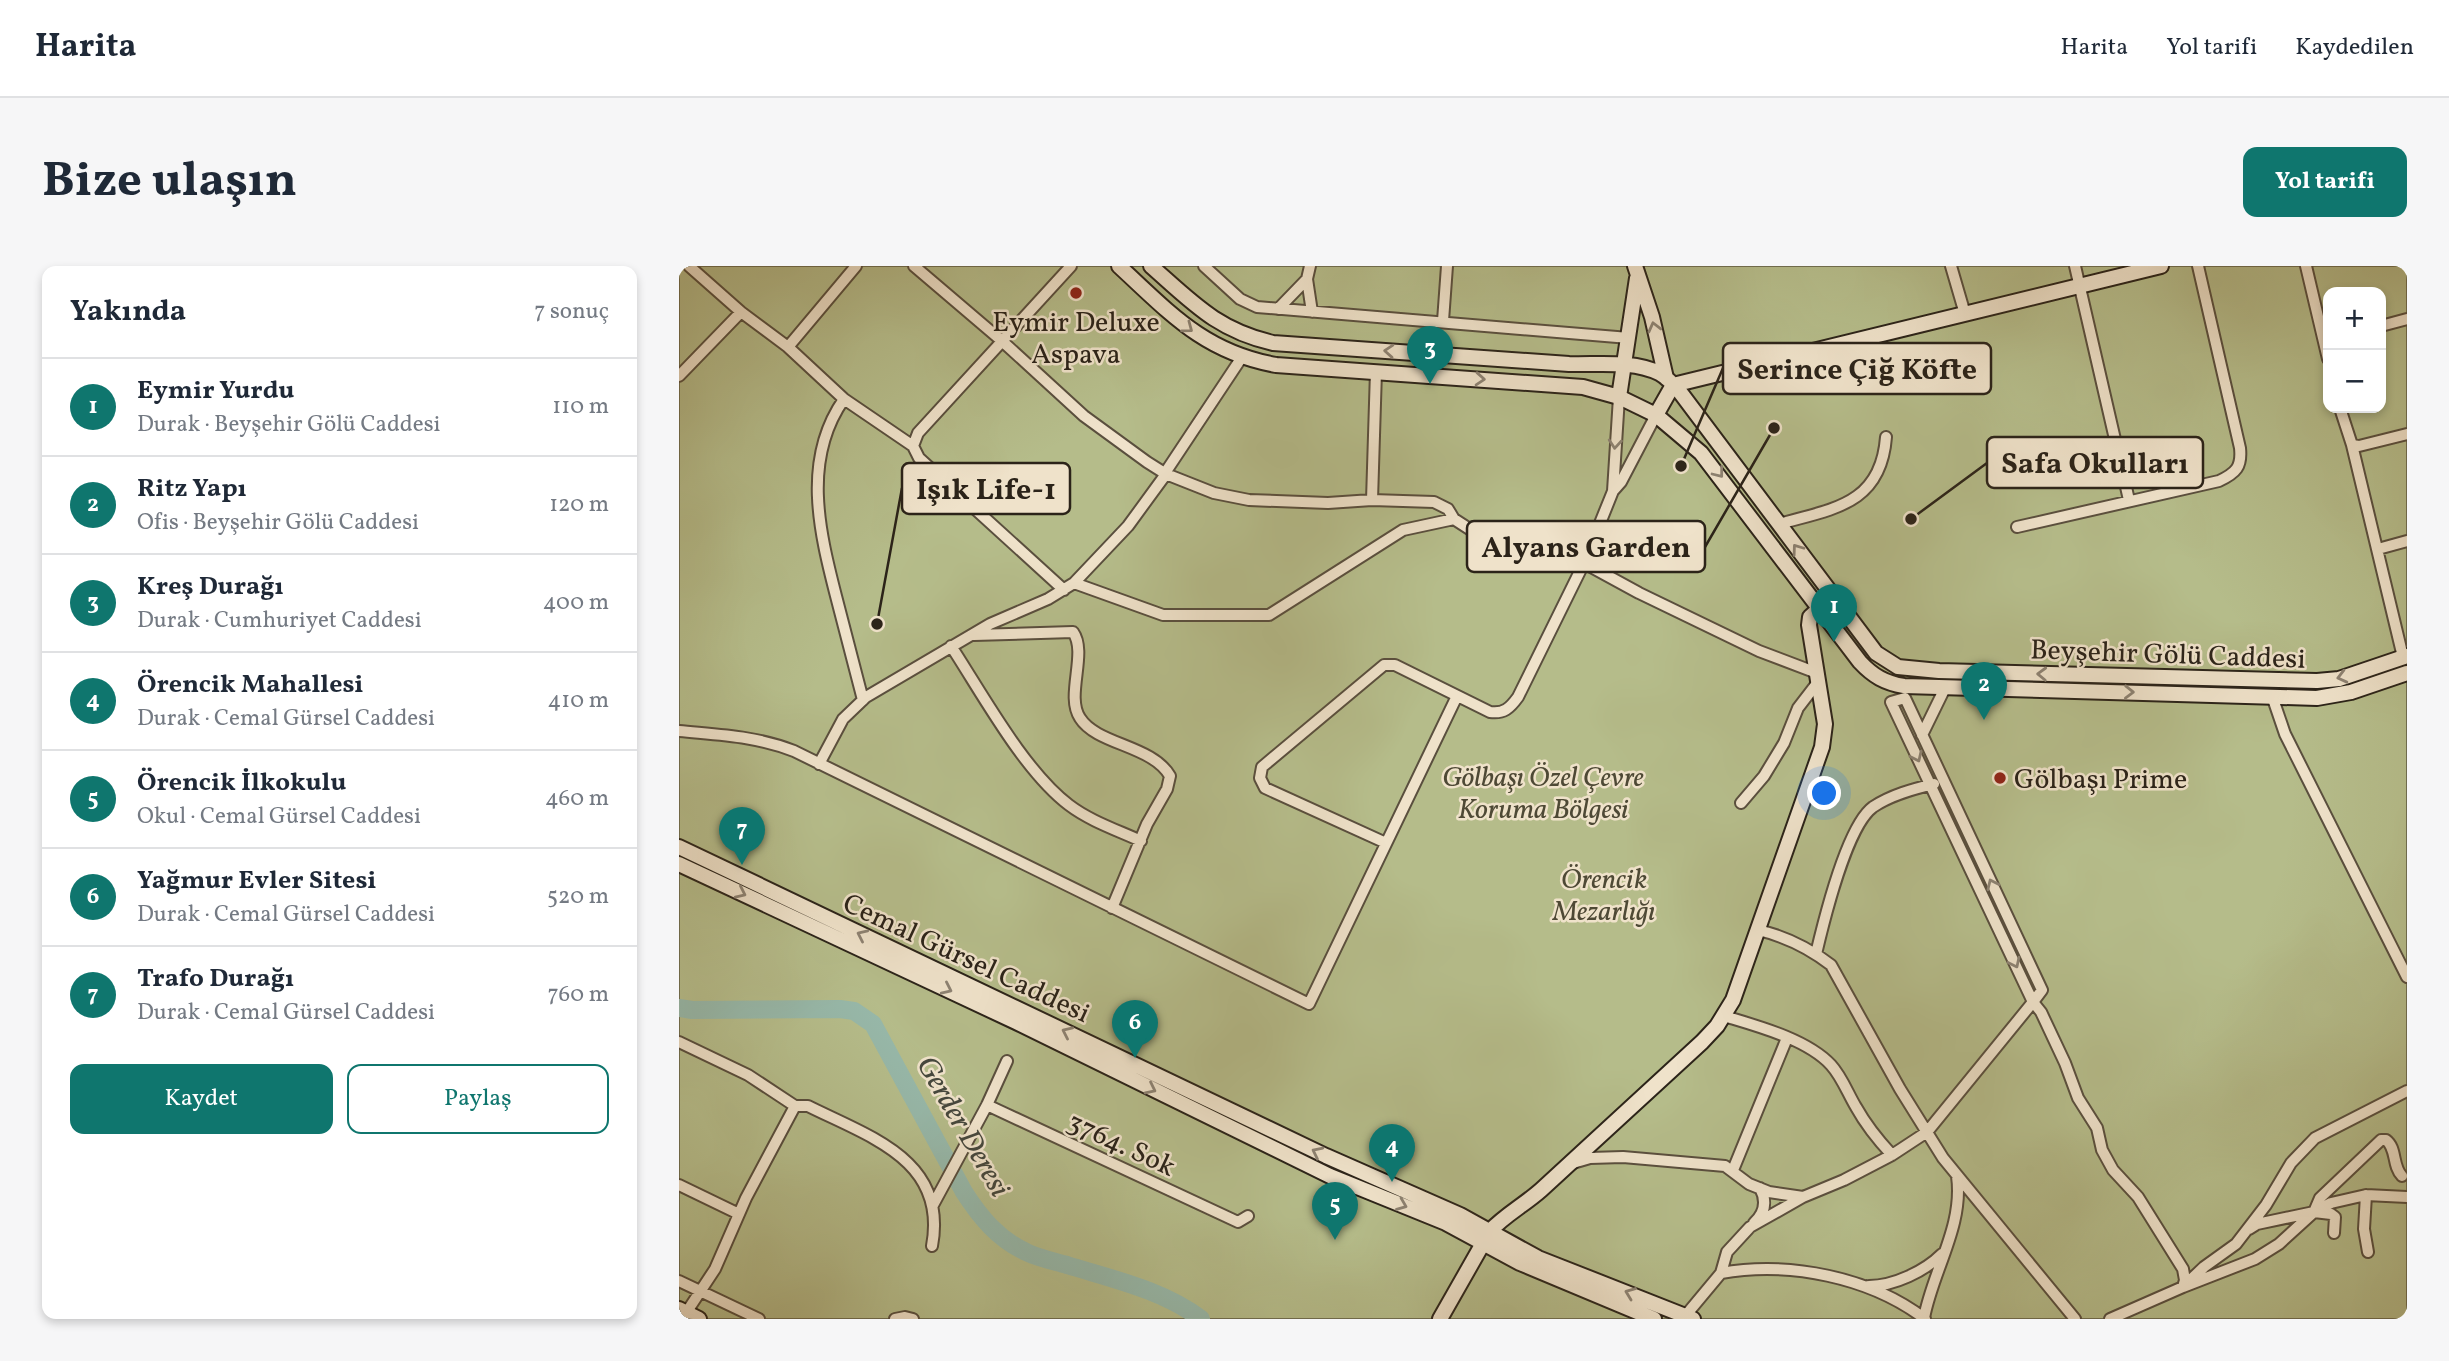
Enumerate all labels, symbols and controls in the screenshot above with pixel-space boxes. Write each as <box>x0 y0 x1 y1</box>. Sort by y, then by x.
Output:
text: Harita <box>35 25 136 71</box>
text: Harita <box>2061 31 2128 65</box>
text: Yol tarifi <box>2166 31 2257 65</box>
text: Kaydedilen <box>2295 31 2414 65</box>
button: Yol tarifi <box>2243 147 2407 217</box>
text: Bize ulaşın <box>42 148 297 217</box>
marker: Eymir Deluxe Aspava <box>1068 285 1084 301</box>
map controls <box>2323 287 2386 413</box>
button: + <box>2323 287 2386 350</box>
text: Yakında <box>70 291 186 333</box>
text: 7 sonuç <box>534 296 609 328</box>
place label: Eymir Deluxe Aspava <box>992 304 1160 375</box>
one-way arrow <box>1180 319 1193 332</box>
one-way arrow <box>1648 321 1662 333</box>
pin: 3 <box>1407 326 1453 384</box>
callout: Serince Çiğ Köfte <box>1723 343 1991 394</box>
one-way arrow <box>1384 344 1395 359</box>
text: Serince Çiğ Köfte <box>1737 350 1977 392</box>
button: − <box>2323 350 2386 413</box>
one-way arrow <box>1475 371 1486 386</box>
text: Eymir Yurdu <box>137 373 294 409</box>
text: 1 <box>88 391 98 423</box>
text: 110 m <box>552 391 609 423</box>
text: Durak · Beyşehir Gölü Caddesi <box>137 409 441 441</box>
callout: Safa Okulları <box>1987 437 2203 488</box>
one-way arrow <box>1608 439 1623 450</box>
text: Safa Okulları <box>2001 444 2189 486</box>
callout: Işık Life-1 <box>902 463 1070 514</box>
one-way arrow <box>1710 466 1723 478</box>
text: Işık Life-1 <box>916 470 1056 512</box>
text: Ritz Yapı <box>137 471 247 507</box>
text: 2 <box>87 489 99 521</box>
text: 120 m <box>549 489 609 521</box>
text: Ofis · Beyşehir Gölü Caddesi <box>137 507 419 539</box>
callout: Alyans Garden <box>1467 521 1705 572</box>
text: Alyans Garden <box>1481 528 1691 570</box>
one-way arrow <box>1793 544 1806 557</box>
text: Kreş Durağı <box>137 569 284 605</box>
pin: 1 <box>1811 584 1857 642</box>
text: 3 <box>87 587 99 619</box>
text: 400 m <box>543 587 609 619</box>
text: Durak · Cumhuriyet Caddesi <box>137 605 422 637</box>
street label: Beyşehir Gölü Caddesi <box>2029 631 2306 680</box>
pin: 2 <box>1961 662 2007 720</box>
one-way arrow <box>2036 666 2047 681</box>
text: Örencik Mahallesi <box>137 667 363 703</box>
one-way arrow <box>2336 669 2348 683</box>
text: 4 <box>86 685 100 717</box>
text: 410 m <box>548 685 609 717</box>
one-way arrow <box>2124 685 2135 700</box>
text: Durak · Cemal Gürsel Caddesi <box>137 703 435 735</box>
one-way arrow <box>1909 750 1923 762</box>
park label: Gölbaşı Özel Çevre Koruma Bölgesi <box>1442 759 1644 830</box>
place label: Gölbaşı Prime <box>2014 761 2187 800</box>
text: Örencik İlkokulu <box>137 765 346 801</box>
marker: Gölbaşı Prime <box>1992 770 2008 786</box>
your location <box>1807 776 1841 810</box>
text: 5 <box>87 783 99 815</box>
text: 460 m <box>545 783 609 815</box>
text: Okul · Cemal Gürsel Caddesi <box>137 801 421 833</box>
pin: 7 <box>719 807 765 865</box>
park label: Örencik Mezarlığı <box>1552 861 1655 932</box>
text: Yağmur Evler Sitesi <box>137 863 376 899</box>
one-way arrow <box>1986 879 2000 891</box>
text: 6 <box>87 881 99 913</box>
text: 520 m <box>547 881 609 913</box>
one-way arrow <box>734 885 746 899</box>
street label: Cemal Gürsel Caddesi <box>836 885 1096 1034</box>
text: Durak · Cemal Gürsel Caddesi <box>137 899 435 931</box>
one-way arrow <box>857 929 869 943</box>
one-way arrow <box>2006 956 2020 968</box>
text: Trafo Durağı <box>137 961 294 997</box>
text: 7 <box>88 979 99 1011</box>
text: 760 m <box>547 979 609 1011</box>
one-way arrow <box>940 981 952 995</box>
text: Durak · Cemal Gürsel Caddesi <box>137 997 435 1029</box>
pin: 6 <box>1112 1000 1158 1058</box>
one-way arrow <box>1062 1026 1075 1040</box>
water label: Gerder Deresi <box>905 1049 1020 1206</box>
button: Kaydet <box>70 1064 333 1134</box>
button: Paylaş <box>347 1064 609 1134</box>
one-way arrow <box>1144 1081 1156 1095</box>
street label: 3764. Sok <box>1060 1103 1182 1187</box>
pin: 4 <box>1369 1124 1415 1182</box>
one-way arrow <box>1312 1146 1324 1160</box>
pin: 5 <box>1312 1182 1358 1240</box>
one-way arrow <box>1396 1197 1408 1211</box>
one-way arrow <box>1625 1288 1637 1302</box>

